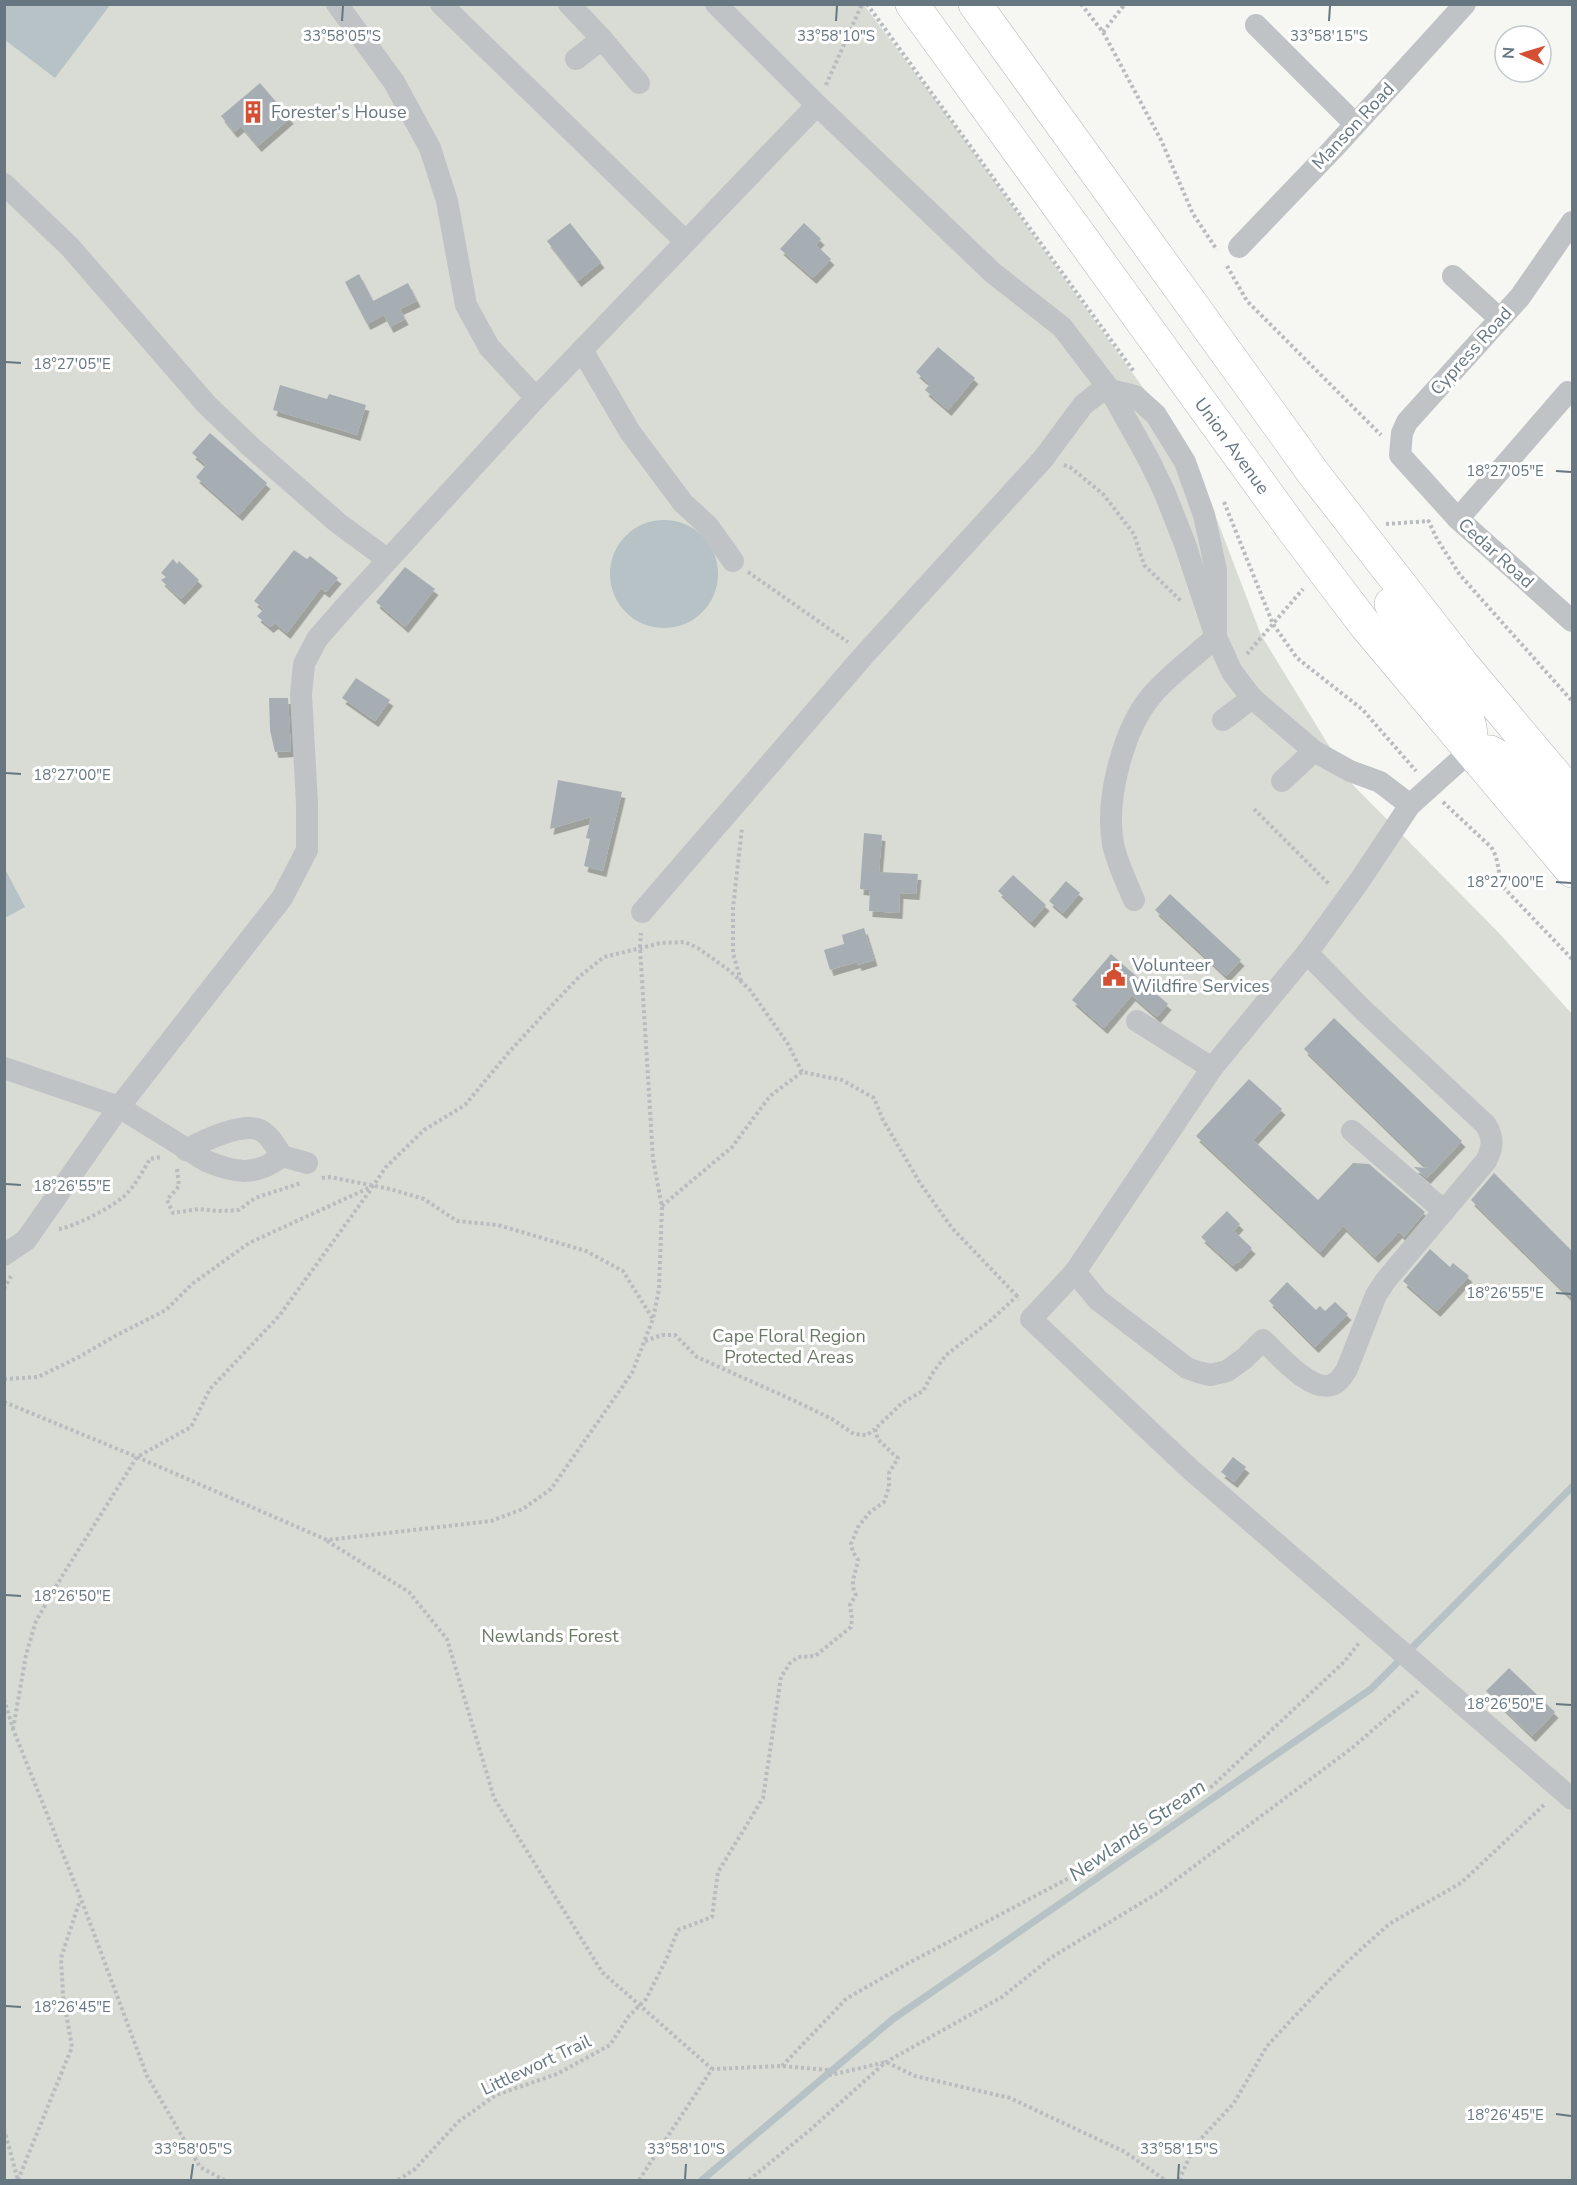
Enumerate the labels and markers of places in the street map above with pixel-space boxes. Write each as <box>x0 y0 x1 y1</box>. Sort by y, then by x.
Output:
building icon: Forester's House <box>240 99 266 125</box>
place label: Forester's House <box>271 100 407 124</box>
place label: Volunteer Wildfire Services <box>1131 953 1270 998</box>
public building icon: Volunteer Wildfire Services <box>1101 962 1127 988</box>

